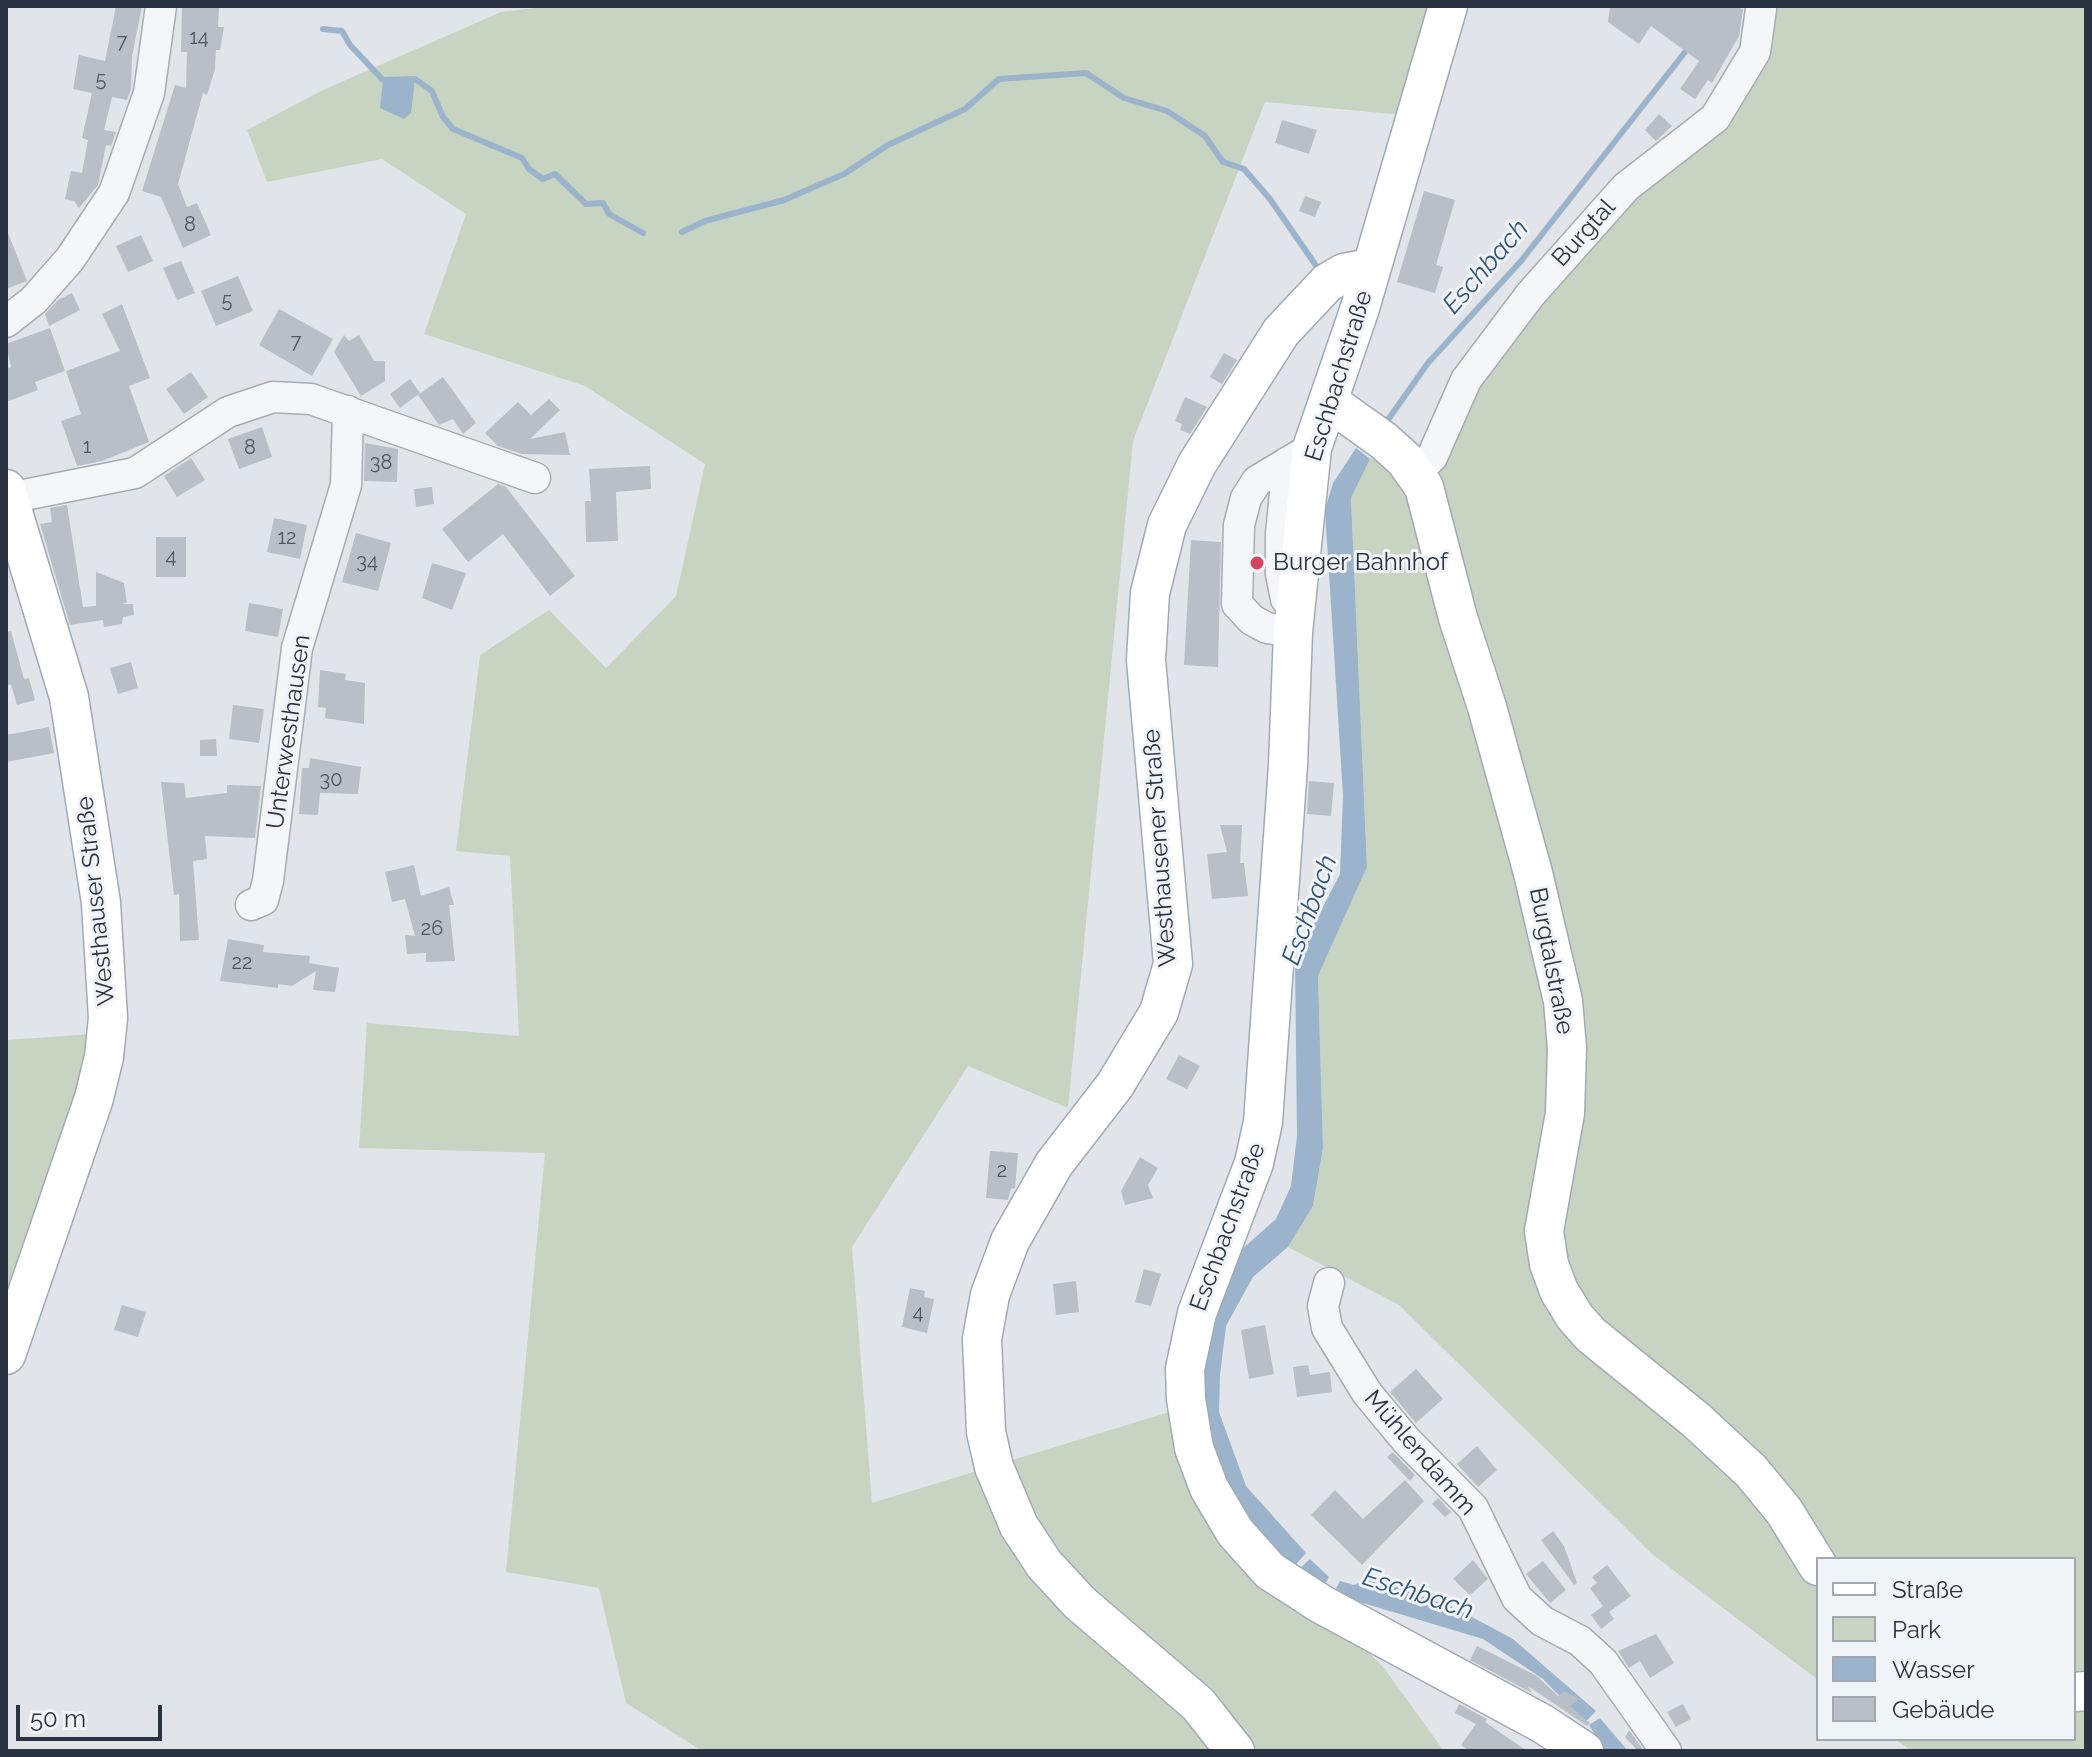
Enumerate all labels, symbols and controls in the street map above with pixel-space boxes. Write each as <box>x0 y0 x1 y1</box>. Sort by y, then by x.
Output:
house number: 14 <box>189 26 209 50</box>
house number: 7 <box>117 30 127 54</box>
house number: 5 <box>96 68 106 92</box>
street label: Burgtal <box>1546 193 1622 273</box>
house number: 8 <box>184 213 196 237</box>
water label: Eschbach <box>1437 214 1535 320</box>
street label: Eschbachstraße <box>1299 287 1379 465</box>
house number: 5 <box>222 289 232 313</box>
house number: 7 <box>291 330 301 354</box>
house number: 1 <box>83 435 91 459</box>
house number: 8 <box>244 436 256 460</box>
house number: 38 <box>370 451 392 475</box>
house number: 12 <box>278 526 296 550</box>
house number: 4 <box>166 545 176 569</box>
place label: Burger Bahnhof <box>1273 549 1448 577</box>
house number: 34 <box>356 550 378 574</box>
marker: Burger Bahnhof <box>1248 554 1266 572</box>
street label: Unterwesthausen <box>261 633 317 831</box>
street label: Westhausener Straße <box>1137 728 1183 968</box>
house number: 30 <box>320 768 342 792</box>
street label: Westhauser Straße <box>71 795 121 1007</box>
water label: Eschbach <box>1276 851 1344 969</box>
street label: Burgtalstraße <box>1523 885 1579 1037</box>
house number: 26 <box>421 917 443 941</box>
house number: 22 <box>232 951 252 975</box>
street label: Eschbachstraße <box>1184 1139 1272 1315</box>
house number: 2 <box>997 1159 1007 1183</box>
house number: 4 <box>913 1301 923 1325</box>
street label: Mühlendamm <box>1358 1385 1482 1521</box>
legend <box>1816 1557 2076 1741</box>
water label: Eschbach <box>1359 1561 1477 1627</box>
text: Straße <box>1892 1575 1963 1604</box>
text: Park <box>1892 1615 1941 1644</box>
text: Wasser <box>1892 1655 1975 1684</box>
scale bar <box>20 1689 166 1739</box>
text: Gebäude <box>1892 1695 1994 1724</box>
text: 50 m <box>30 1704 86 1733</box>

